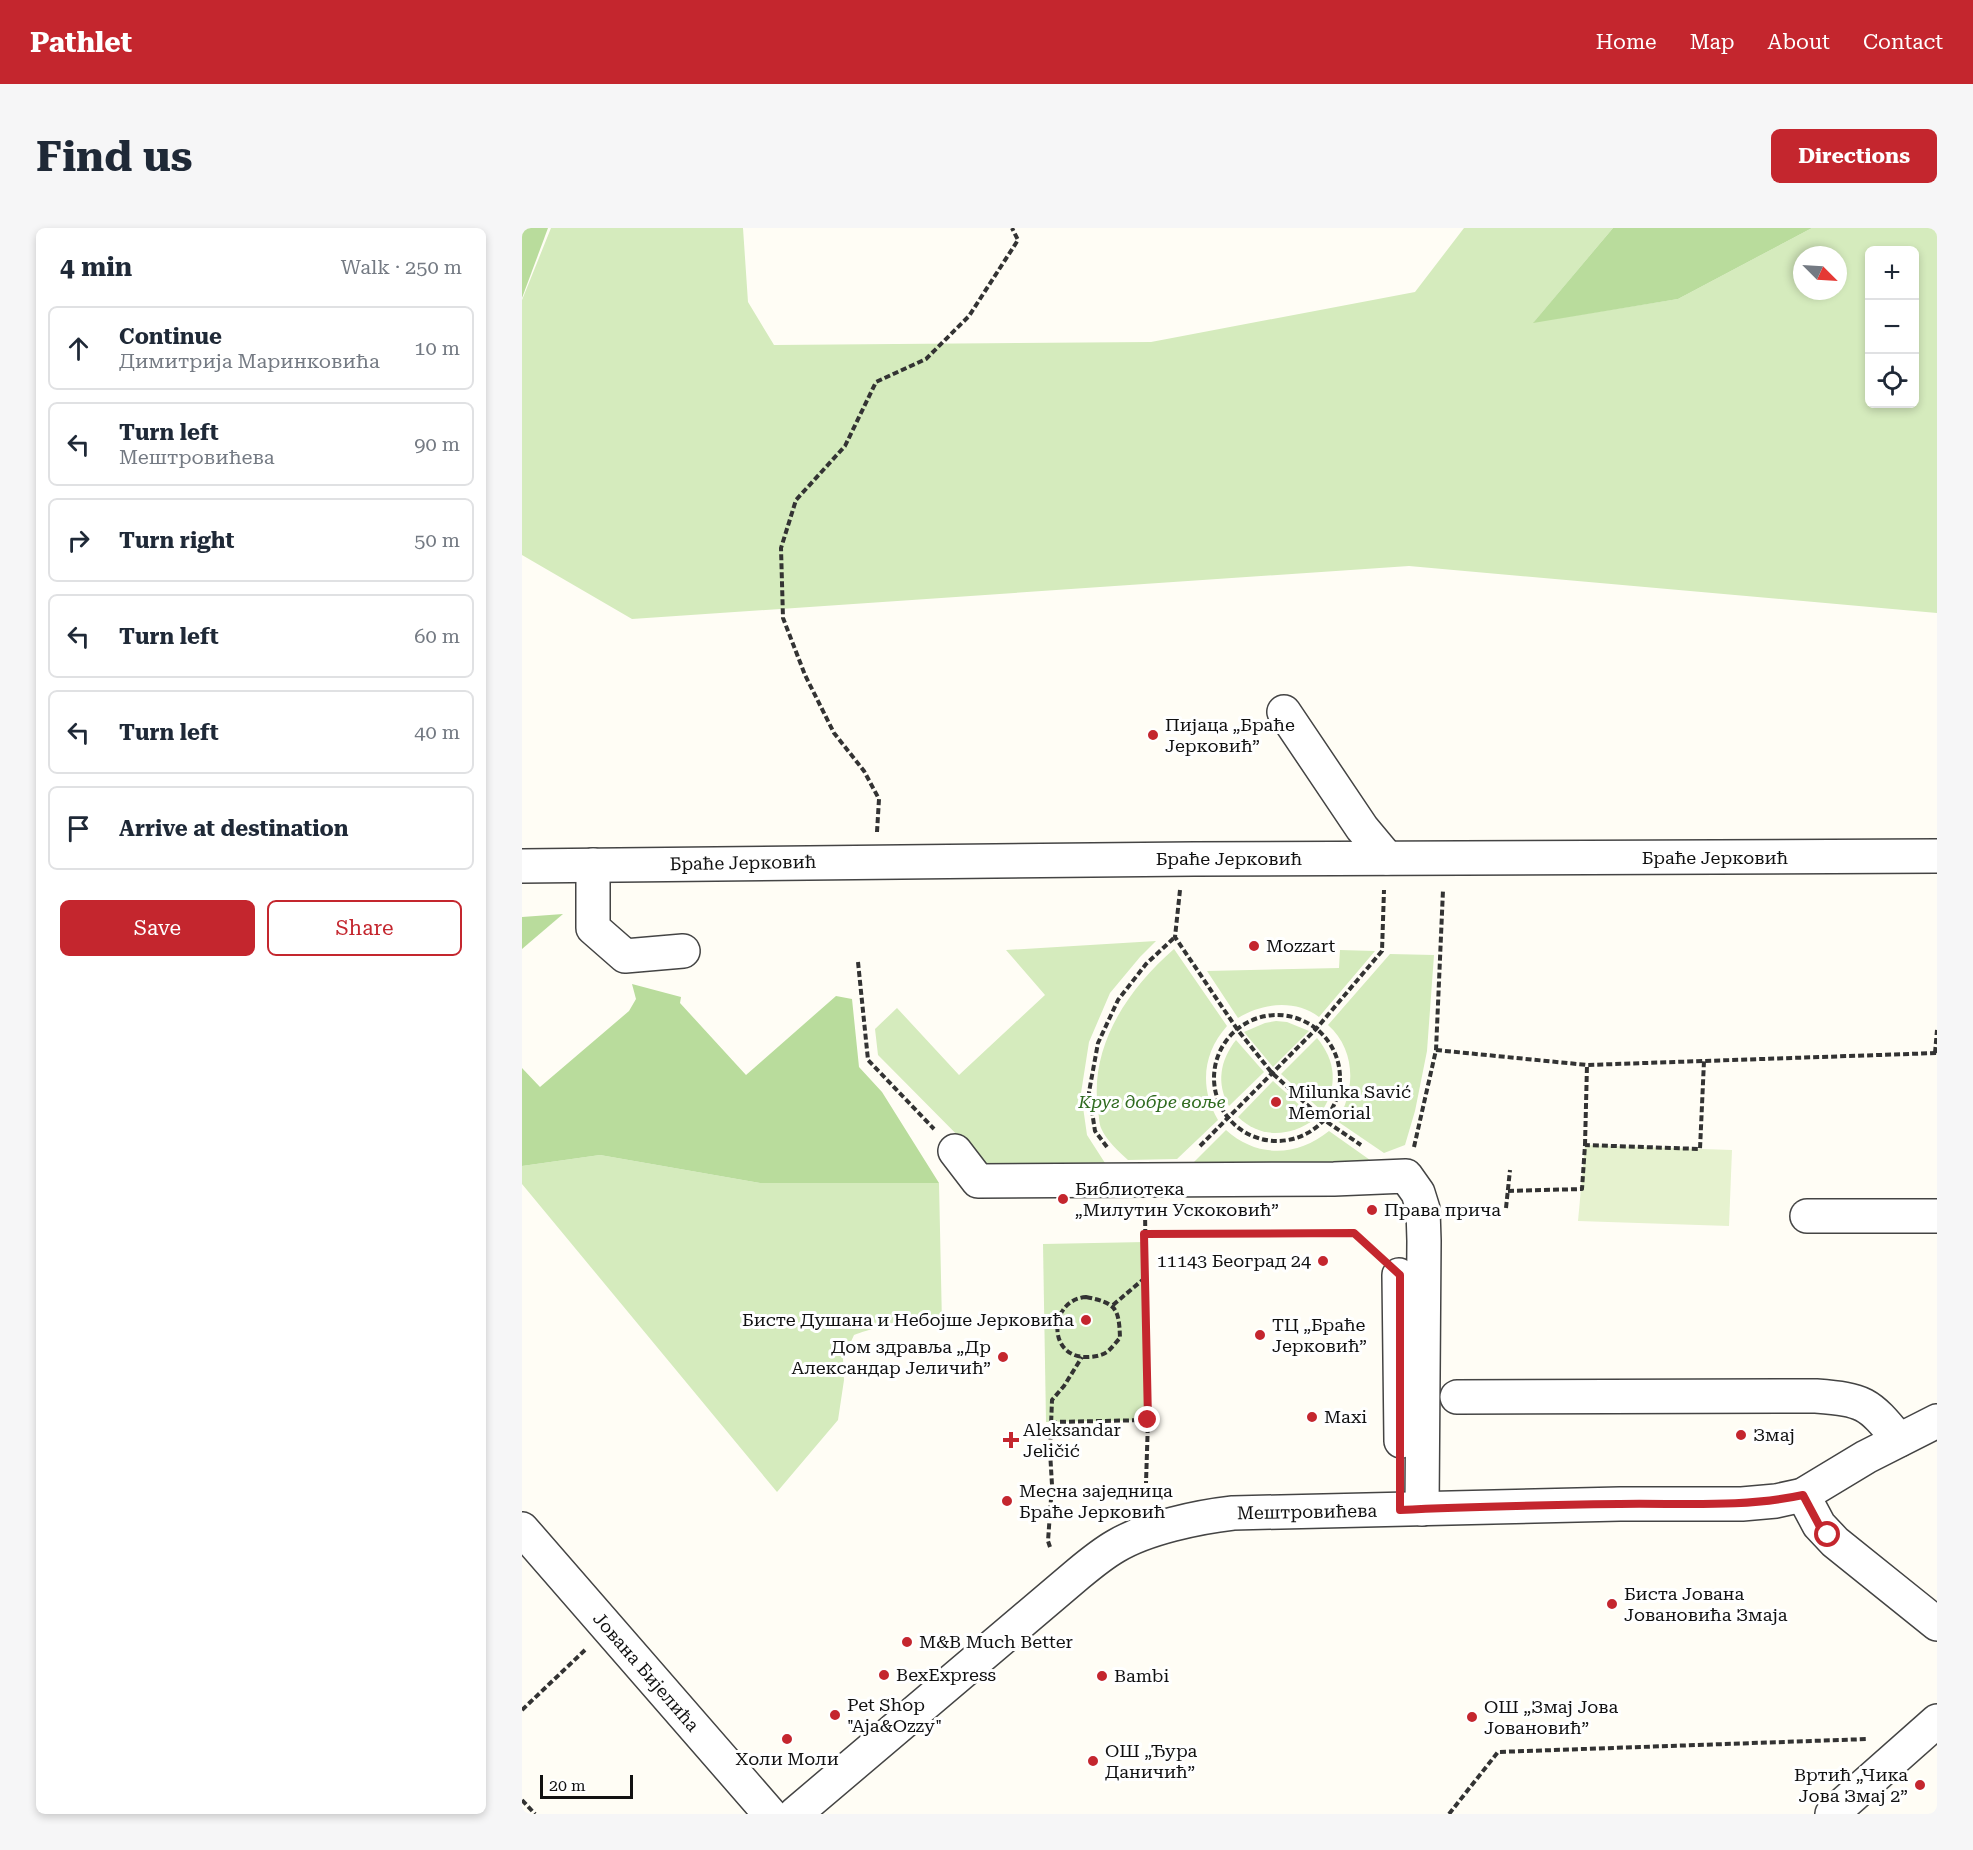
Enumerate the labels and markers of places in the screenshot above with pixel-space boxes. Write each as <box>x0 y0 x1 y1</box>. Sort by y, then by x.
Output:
place label: Пијаца „Браће Јерковић” <box>1165 714 1295 756</box>
marker: Пијаца „Браће Јерковић” <box>1146 728 1160 742</box>
place label: Mozzart <box>1266 935 1335 956</box>
marker: Mozzart <box>1247 939 1261 953</box>
place label: Milunka Savić Memorial <box>1288 1081 1411 1123</box>
marker: Milunka Savić Memorial <box>1269 1095 1283 1109</box>
place label: Библиотека „Милутин Ускоковић” <box>1075 1178 1279 1220</box>
marker: Библиотека „Милутин Ускоковић” <box>1056 1192 1070 1206</box>
place label: Права прича <box>1384 1199 1501 1220</box>
marker: Права прича <box>1365 1203 1379 1217</box>
place label: 11143 Београд 24 <box>1157 1250 1311 1271</box>
marker: 11143 Београд 24 <box>1316 1254 1330 1268</box>
place label: Бисте Душана и Небојше Јерковића <box>742 1309 1074 1330</box>
marker: Бисте Душана и Небојше Јерковића <box>1079 1313 1093 1327</box>
place label: ТЦ „Браће Јерковић” <box>1272 1314 1367 1356</box>
marker: ТЦ „Браће Јерковић” <box>1253 1328 1267 1342</box>
place label: Дом здравља „Др Александар Јеличић” <box>791 1336 991 1378</box>
marker: Дом здравља „Др Александар Јеличић” <box>996 1350 1010 1364</box>
place label: Maxi <box>1324 1406 1367 1427</box>
marker: Maxi <box>1305 1410 1319 1424</box>
place label: Aleksandar Jeličić <box>1023 1419 1121 1461</box>
place label: Змај <box>1753 1424 1795 1445</box>
marker: Змај <box>1734 1428 1748 1442</box>
marker: Aleksandar Jeličić <box>1004 1433 1018 1447</box>
place label: Месна заједница Браће Јерковић <box>1019 1480 1173 1522</box>
marker: Месна заједница Браће Јерковић <box>1000 1494 1014 1508</box>
place label: Биста Јована Јовановића Змаја <box>1624 1583 1788 1625</box>
marker: Биста Јована Јовановића Змаја <box>1605 1597 1619 1611</box>
place label: M&B Much Better <box>919 1631 1073 1652</box>
marker: M&B Much Better <box>900 1635 914 1649</box>
place label: BexExpress <box>896 1664 996 1685</box>
place label: Bambi <box>1114 1665 1169 1686</box>
marker: BexExpress <box>877 1668 891 1682</box>
marker: Bambi <box>1095 1669 1109 1683</box>
place label: Pet Shop "Aja&Ozzy" <box>847 1694 942 1736</box>
place label: ОШ „Змај Јова Јовановић” <box>1484 1696 1619 1738</box>
marker: Pet Shop "Aja&Ozzy" <box>828 1708 842 1722</box>
marker: ОШ „Змај Јова Јовановић” <box>1465 1710 1479 1724</box>
marker: Холи Моли <box>780 1732 794 1746</box>
place label: ОШ „Ђура Даничић” <box>1105 1740 1198 1782</box>
place label: Холи Моли <box>735 1748 839 1769</box>
marker: ОШ „Ђура Даничић” <box>1086 1754 1100 1768</box>
place label: Вртић „Чика Јова Змај 2” <box>1794 1764 1908 1806</box>
marker: Вртић „Чика Јова Змај 2” <box>1913 1778 1927 1792</box>

